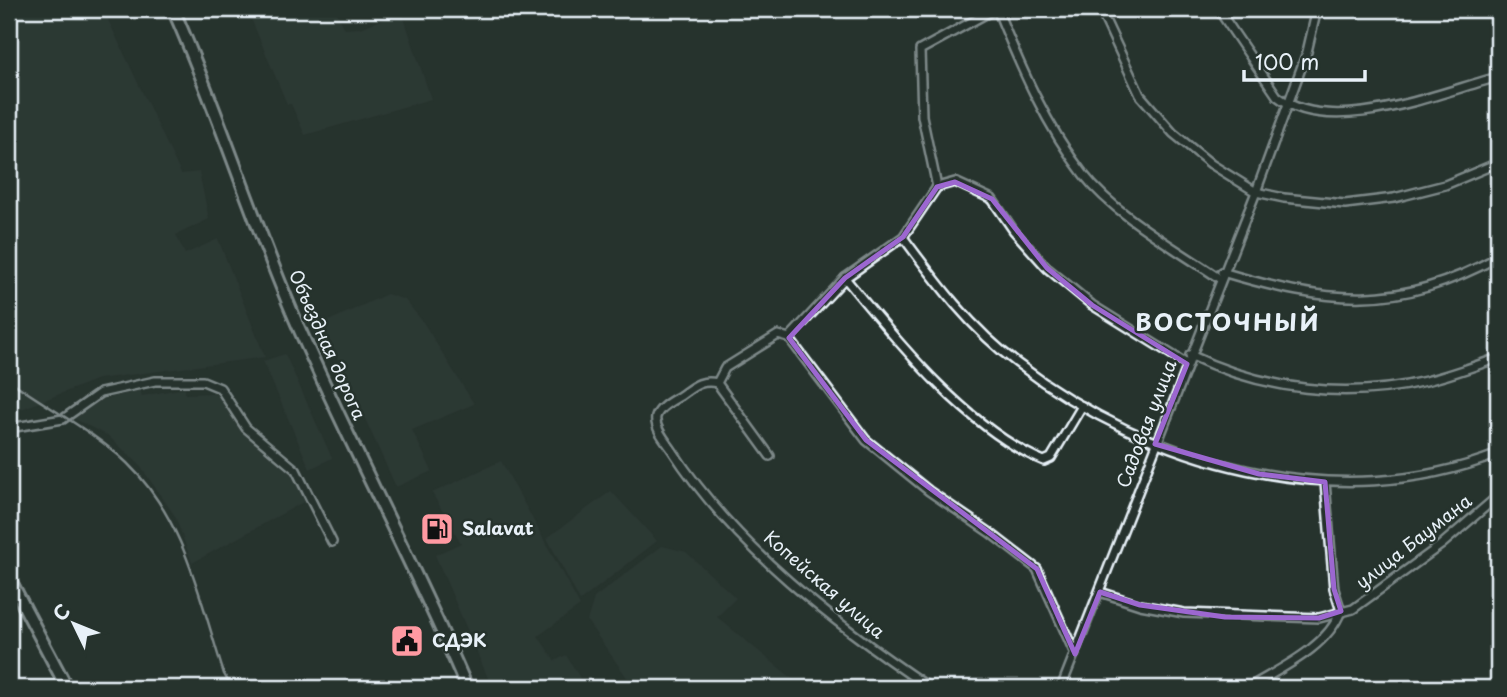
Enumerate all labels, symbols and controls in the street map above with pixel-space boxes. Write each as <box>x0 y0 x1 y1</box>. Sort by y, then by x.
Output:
scale bar <box>1244 38 1365 82</box>
text: 100 m <box>1255 45 1319 77</box>
street label: Объездная дорога <box>283 265 374 425</box>
district label: ВОСТОЧНЫЙ <box>1135 303 1321 339</box>
street label: Садовая улица <box>1109 355 1183 492</box>
street label: улица Баумана <box>1349 487 1477 595</box>
fuel station icon: Salavat <box>418 510 456 548</box>
place label: Salavat <box>462 514 534 541</box>
street label: Копейская улица <box>758 524 892 645</box>
north arrow <box>38 588 108 658</box>
text: С <box>46 597 76 627</box>
public building icon: СДЭК <box>388 622 426 660</box>
place label: СДЭК <box>432 626 487 653</box>

